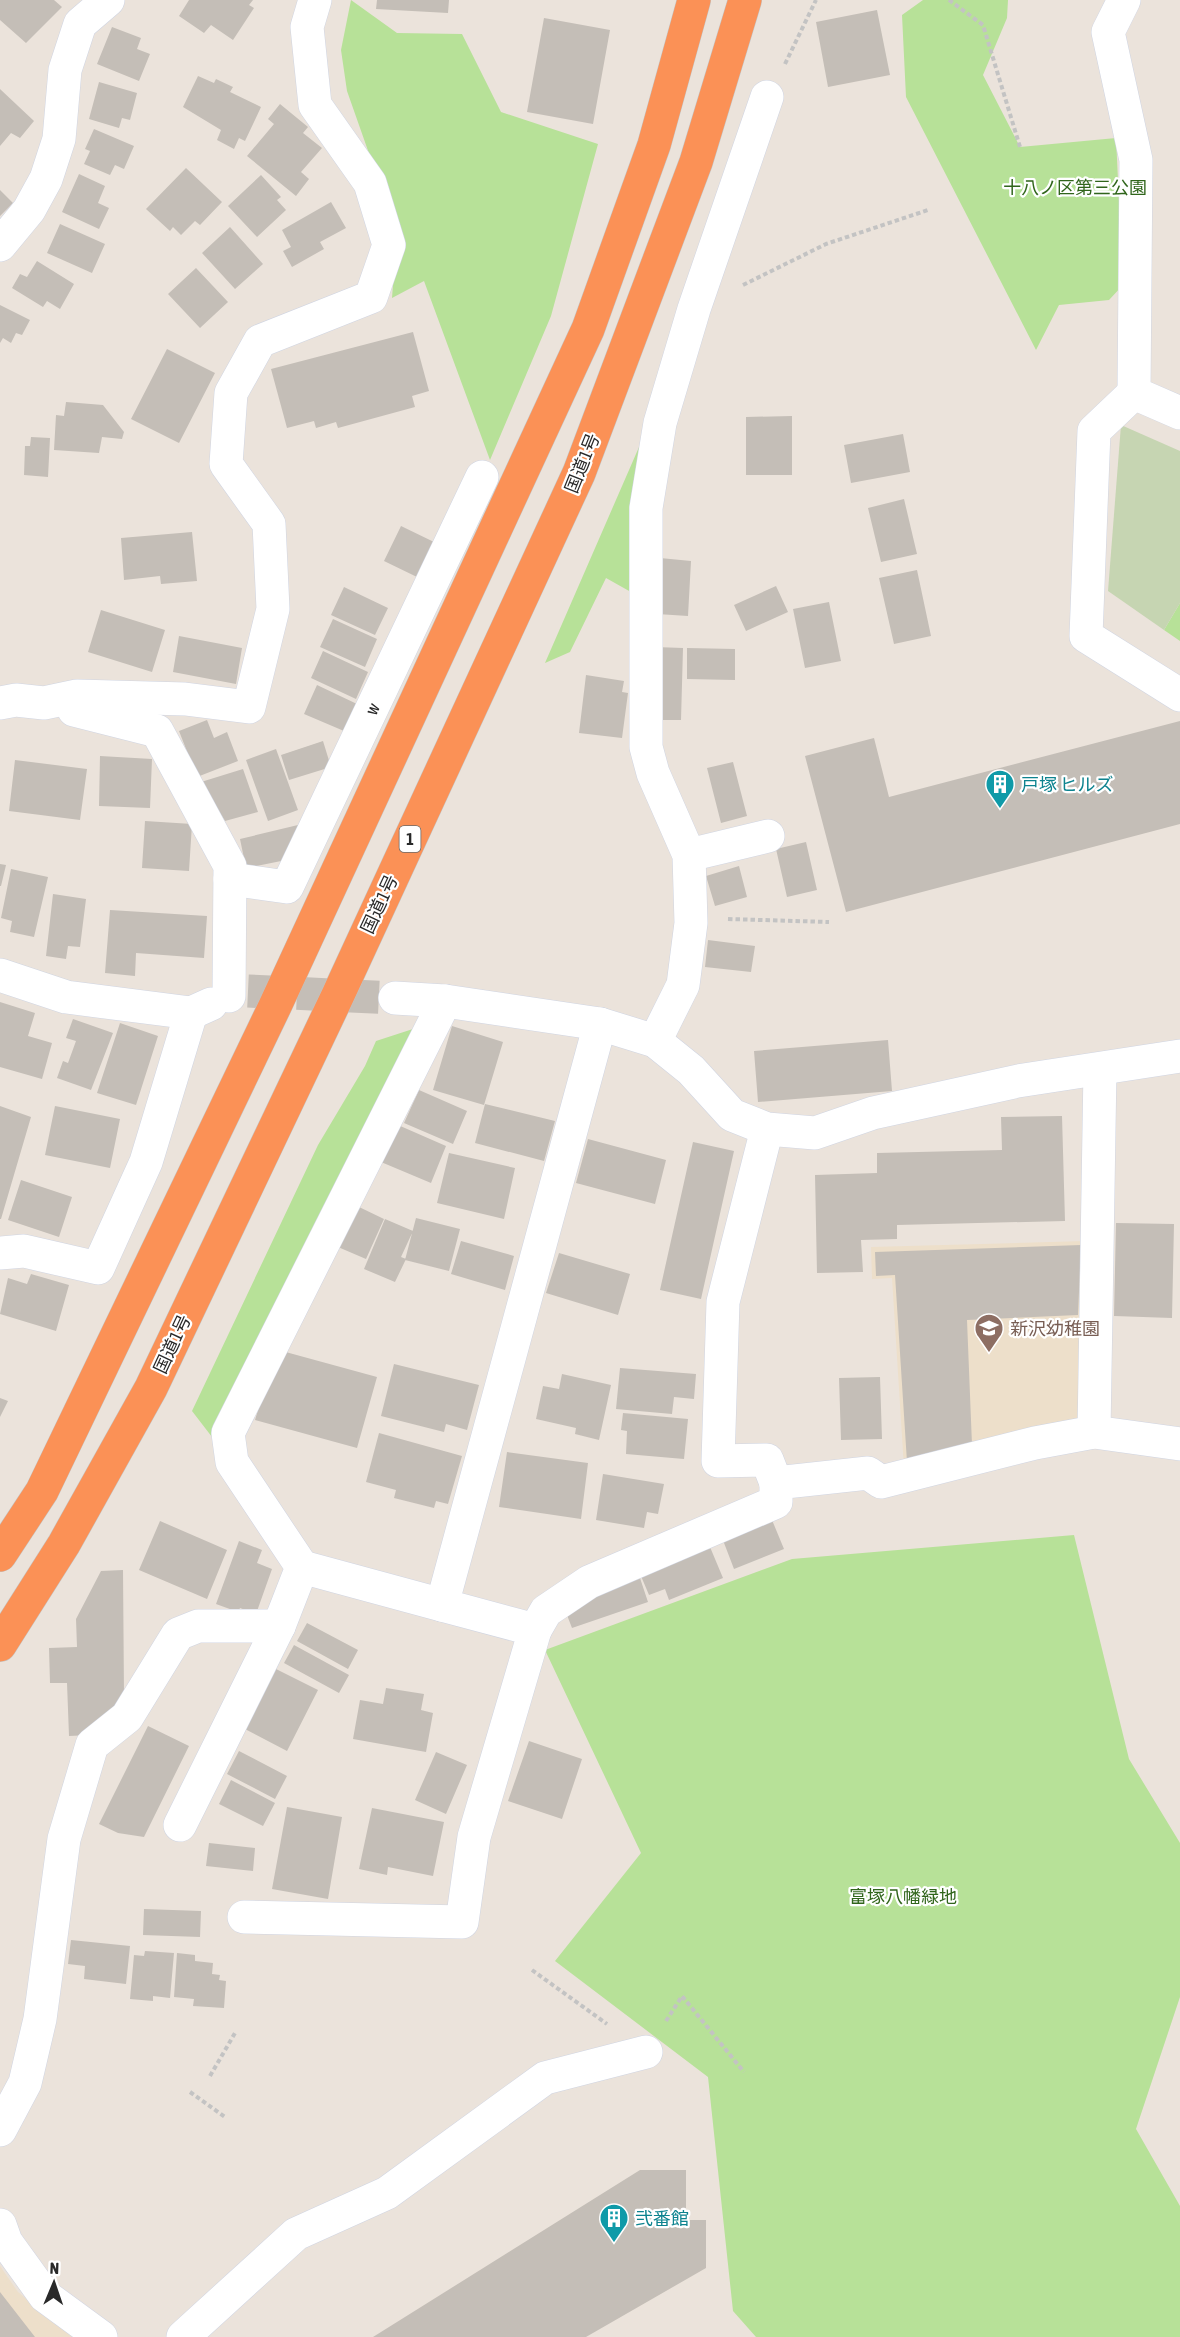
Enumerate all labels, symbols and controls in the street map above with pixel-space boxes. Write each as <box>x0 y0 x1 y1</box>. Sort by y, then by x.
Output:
park label: 十八ノ区第三公園 <box>1003 177 1147 198</box>
street label: 国道1号 <box>561 430 603 496</box>
street label: w <box>360 699 384 718</box>
building icon: 戸塚 ヒルズ <box>984 768 1016 810</box>
place label: 戸塚 ヒルズ <box>1021 774 1113 795</box>
road number: 1 <box>400 826 420 852</box>
street label: 国道1号 <box>356 871 402 937</box>
street label: 国道1号 <box>149 1311 195 1377</box>
school or university icon: 新沢幼稚園 <box>973 1312 1005 1354</box>
place label: 新沢幼稚園 <box>1010 1318 1100 1339</box>
park label: 富塚八幡緑地 <box>849 1886 957 1907</box>
building icon: 弐番館 <box>598 2202 630 2244</box>
place label: 弐番館 <box>635 2208 689 2229</box>
north arrow <box>24 2253 84 2313</box>
text: N <box>49 2259 60 2277</box>

